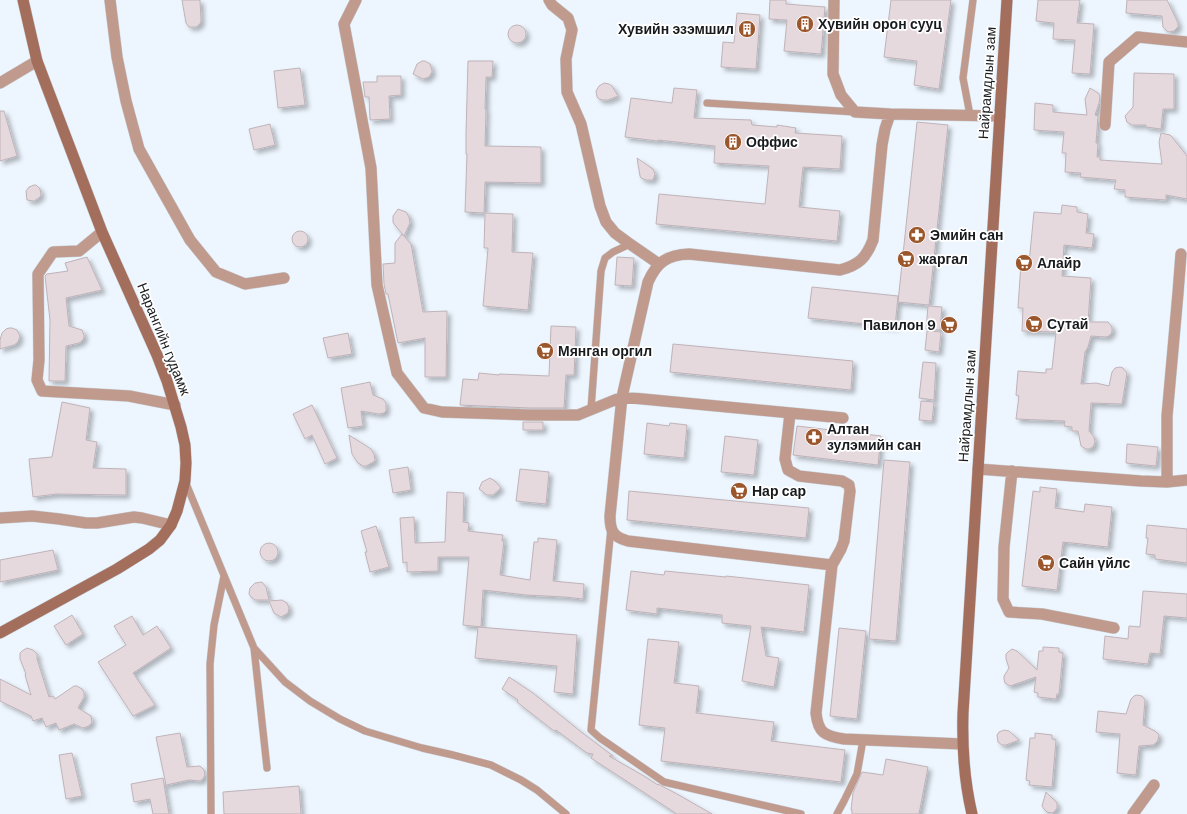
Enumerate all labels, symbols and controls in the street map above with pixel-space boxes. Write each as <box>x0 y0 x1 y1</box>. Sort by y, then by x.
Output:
building icon: Хувийн орон сууц <box>795 14 815 34</box>
place label: Хувийн орон сууц <box>818 15 942 33</box>
building icon: Хувийн эзэмшил <box>737 19 757 39</box>
place label: Хувийн эзэмшил <box>618 20 734 38</box>
street label: Найрамдлын зам <box>974 26 1000 140</box>
building icon: Оффис <box>723 132 743 152</box>
place label: Оффис <box>746 133 798 151</box>
pharmacy icon: Эмийн сан <box>907 225 927 245</box>
place label: Эмийн сан <box>930 226 1003 244</box>
supermarket icon: жаргал <box>896 249 916 269</box>
place label: жаргал <box>918 250 968 268</box>
supermarket icon: Алайр <box>1014 253 1034 273</box>
place label: Алайр <box>1037 254 1081 272</box>
street label: Нарангийн гудамж <box>133 280 195 399</box>
supermarket icon: Сутай <box>1024 314 1044 334</box>
supermarket icon: Павилон 9 <box>939 315 959 335</box>
place label: Сутай <box>1047 315 1088 333</box>
place label: Павилон 9 <box>863 316 936 334</box>
supermarket icon: Мянган оргил <box>535 341 555 361</box>
place label: Мянган оргил <box>558 342 652 360</box>
street label: Найрамдлын зам <box>954 349 980 463</box>
place label: Алтан зулэмийн сан <box>827 420 921 454</box>
pharmacy icon: Алтан зулэмийн сан <box>804 427 824 447</box>
supermarket icon: Нар сар <box>729 481 749 501</box>
place label: Нар сар <box>752 482 806 500</box>
supermarket icon: Сайн үйлс <box>1036 553 1056 573</box>
place label: Сайн үйлс <box>1059 554 1131 572</box>

